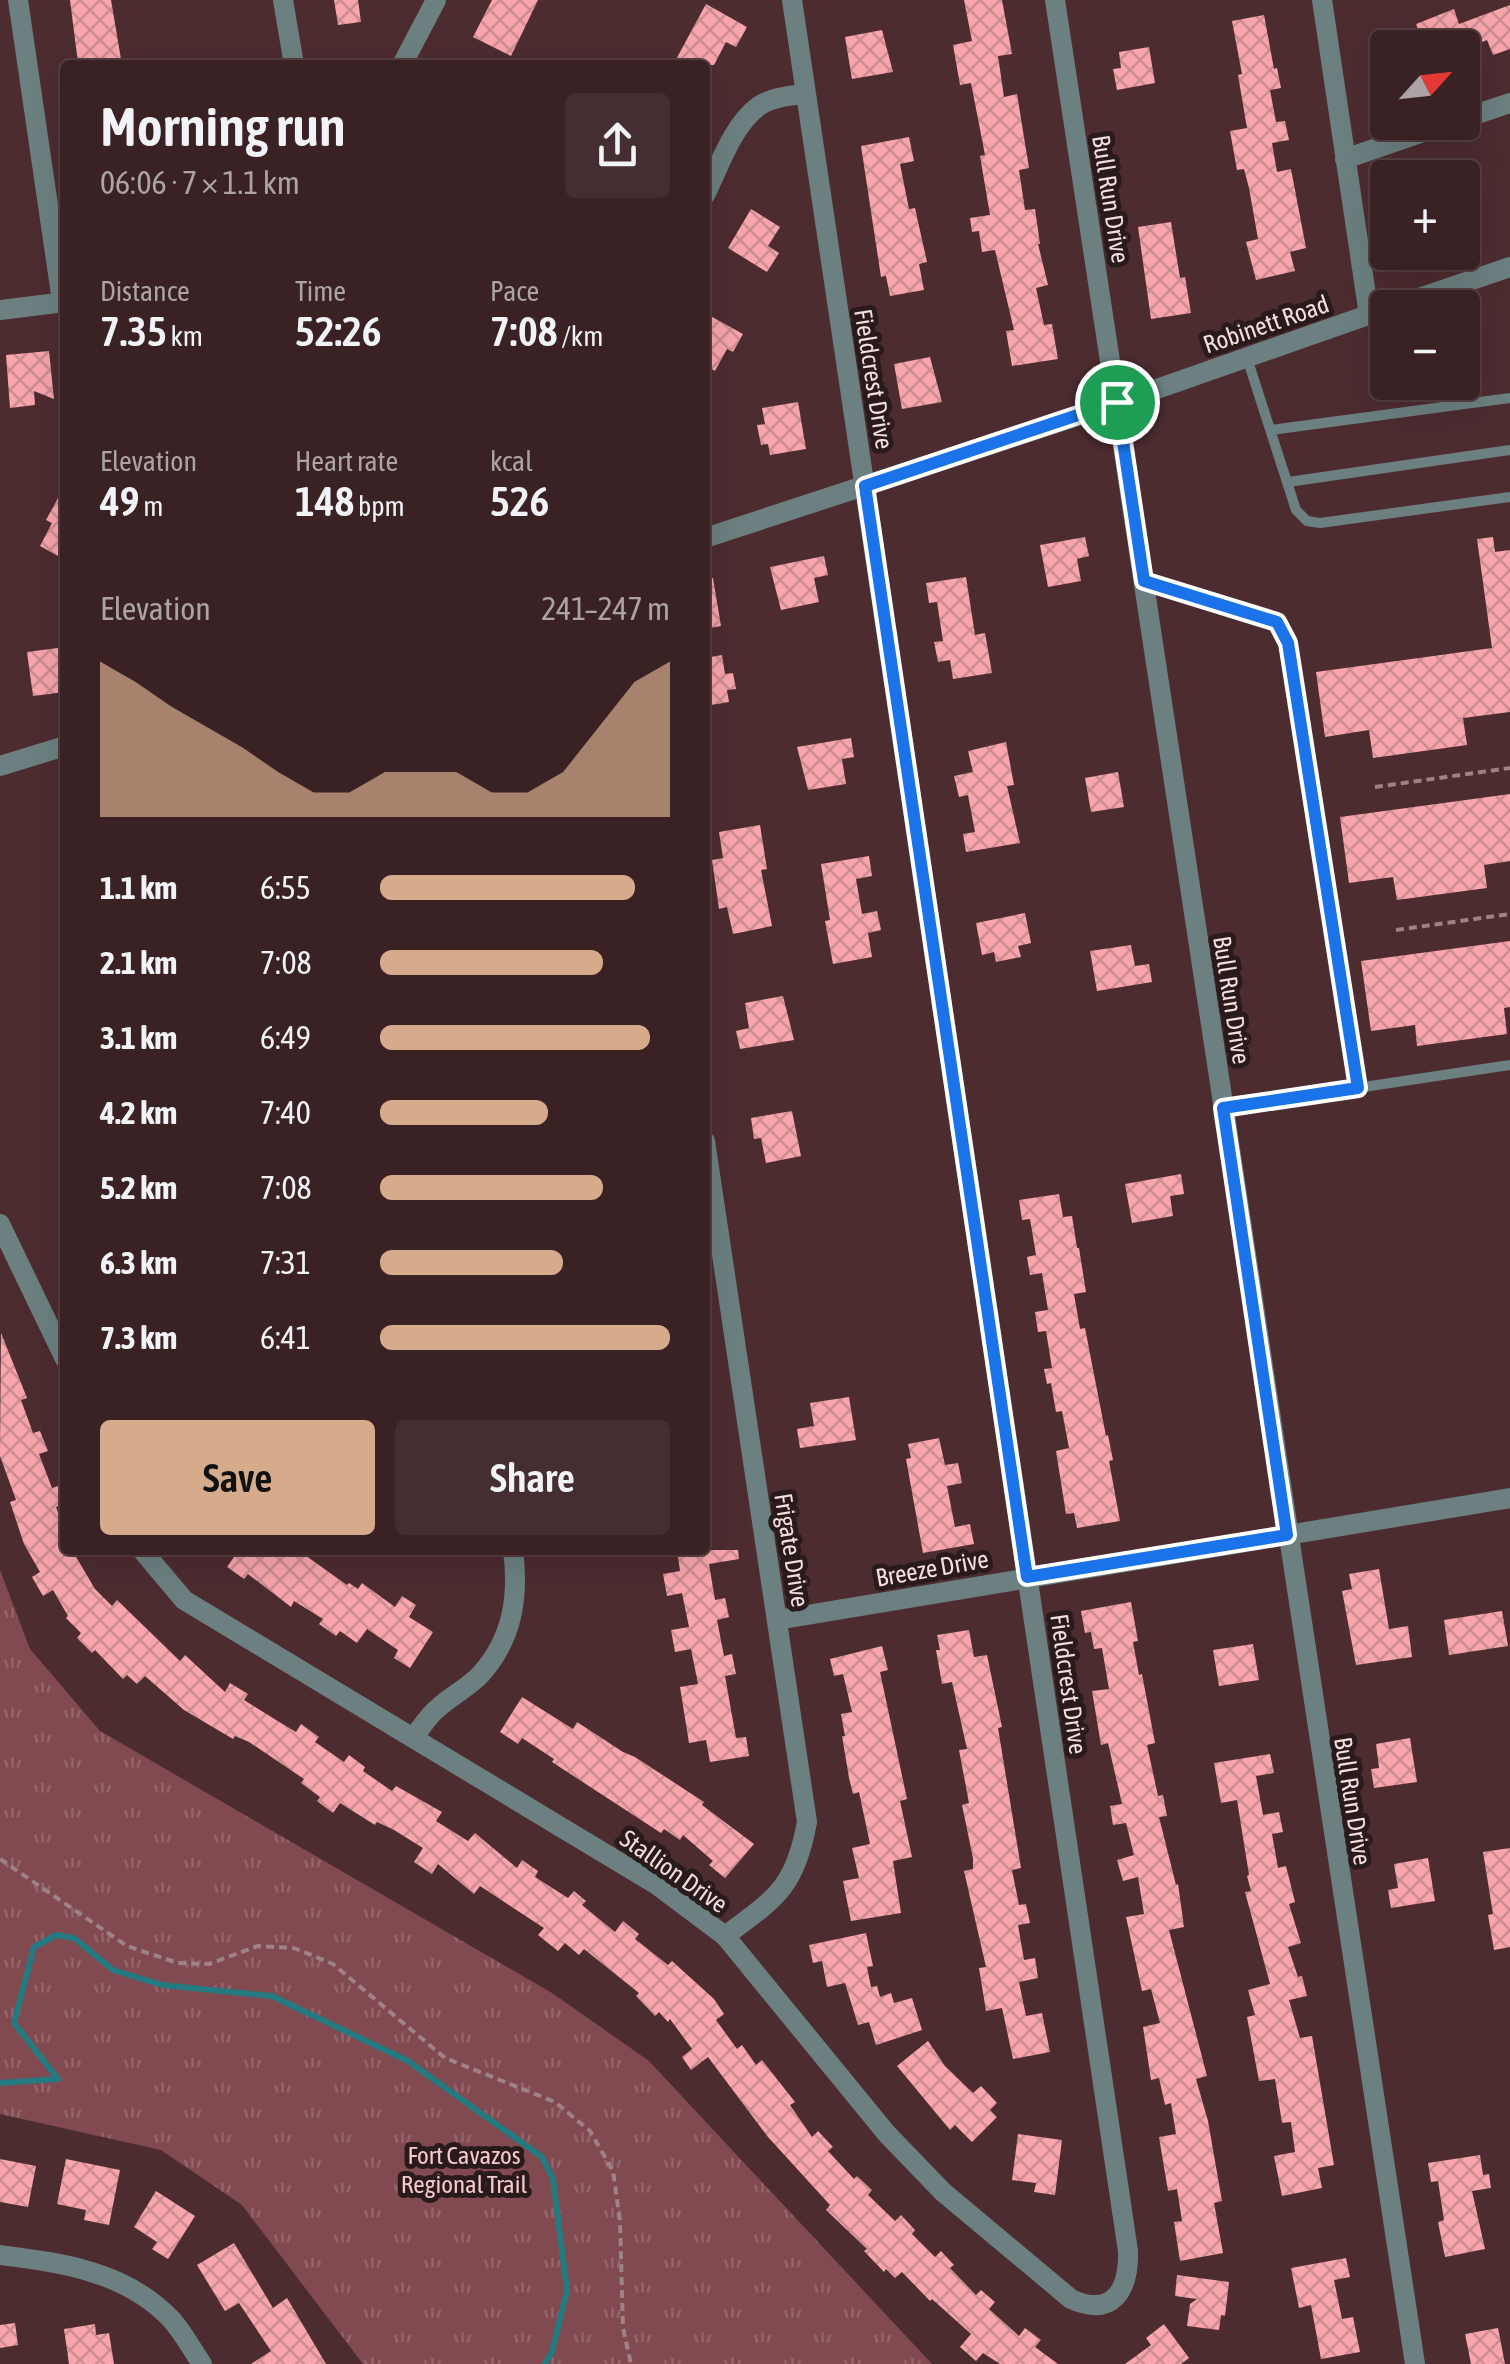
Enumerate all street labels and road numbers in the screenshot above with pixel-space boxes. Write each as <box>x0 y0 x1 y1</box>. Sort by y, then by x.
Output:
street label: Bull Run Drive <box>1087 133 1135 265</box>
street label: Robinett Road <box>1200 289 1332 359</box>
street label: Fieldcrest Drive <box>849 307 899 451</box>
street label: Bull Run Drive <box>1208 934 1256 1066</box>
street label: Frigate Drive <box>769 1491 815 1609</box>
street label: Breeze Drive <box>874 1544 990 1592</box>
street label: Fieldcrest Drive <box>1045 1612 1093 1756</box>
street label: Bull Run Drive <box>1329 1735 1377 1867</box>
street label: Stallion Drive <box>615 1824 733 1918</box>

